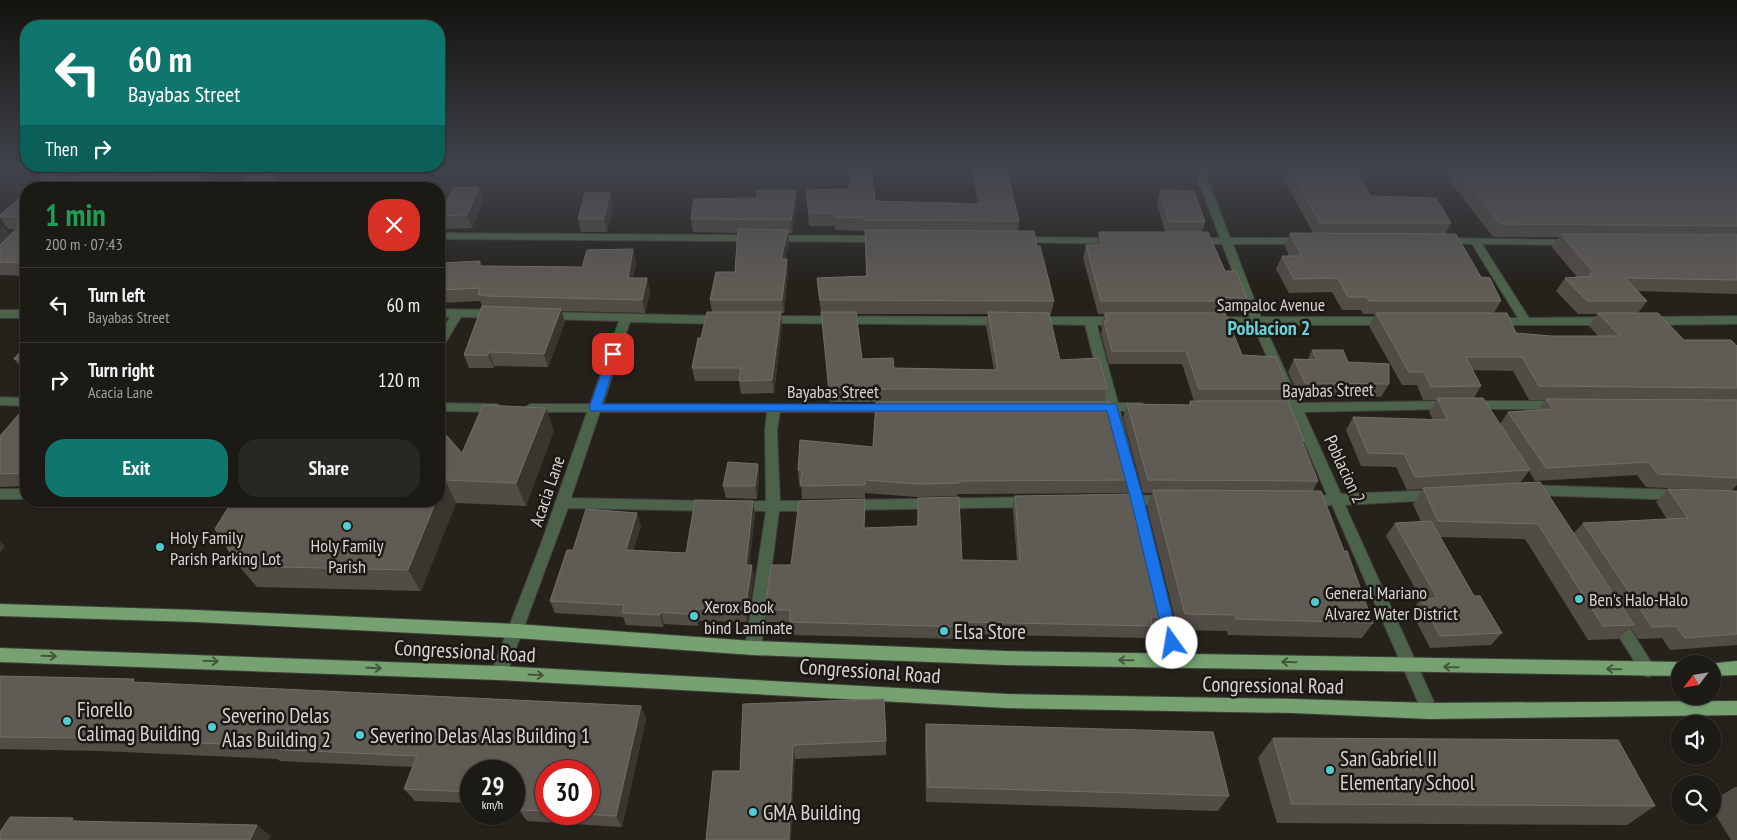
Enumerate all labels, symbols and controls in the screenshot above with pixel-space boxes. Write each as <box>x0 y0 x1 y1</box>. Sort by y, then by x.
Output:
text: 60 m <box>128 36 192 82</box>
icon: left <box>45 40 110 105</box>
text: Bayabas Street <box>128 80 240 108</box>
icon: right <box>88 135 116 163</box>
text: Then <box>45 137 78 161</box>
text: 1 min <box>45 195 106 234</box>
button: close <box>368 199 420 251</box>
text: 200 m · 07:43 <box>45 234 123 254</box>
text: Turn left <box>88 283 145 307</box>
icon: left <box>45 291 73 319</box>
text: 60 m <box>387 293 420 317</box>
street label: Sampaloc Avenue <box>1217 293 1325 316</box>
text: Bayabas Street <box>88 307 170 327</box>
district label: Poblacion 2 <box>1228 315 1310 341</box>
pin <box>592 333 634 375</box>
icon: arrive <box>599 340 627 368</box>
text: Turn right <box>88 358 154 382</box>
icon: right <box>45 366 73 394</box>
text: 120 m <box>378 368 420 392</box>
street label: Bayabas Street <box>1282 378 1374 402</box>
street label: Bayabas Street <box>787 380 879 403</box>
text: Acacia Lane <box>88 382 153 402</box>
street label: Poblacion 2 <box>1319 431 1371 507</box>
button: Exit <box>45 439 228 497</box>
button: Share <box>238 439 420 497</box>
street label: Acacia Lane <box>524 453 570 529</box>
marker: Holy Family Parish <box>341 520 353 532</box>
place label: Holy Family Parish Parking Lot <box>170 526 281 570</box>
place label: Holy Family Parish <box>311 534 384 578</box>
marker: Holy Family Parish Parking Lot <box>154 541 166 553</box>
place label: General Mariano Alvarez Water District <box>1325 581 1458 625</box>
place label: Ben's Halo-Halo <box>1589 588 1688 611</box>
marker: Ben's Halo-Halo <box>1573 593 1585 605</box>
place label: Xerox Book bind Laminate <box>704 595 793 639</box>
marker: General Mariano Alvarez Water District <box>1309 596 1321 608</box>
marker: Xerox Book bind Laminate <box>688 610 700 622</box>
position arrow <box>1145 616 1197 668</box>
place label: Elsa Store <box>954 618 1026 645</box>
marker: Elsa Store <box>938 625 950 637</box>
street label: Congressional Road <box>394 634 536 668</box>
one-way arrow <box>40 651 56 661</box>
street label: Congressional Road <box>799 653 941 689</box>
one-way arrow <box>1119 655 1135 665</box>
north arrow <box>1671 655 1721 705</box>
map controls <box>1671 655 1721 825</box>
one-way arrow <box>203 657 219 666</box>
one-way arrow <box>1281 657 1298 667</box>
one-way arrow <box>1444 662 1460 672</box>
one-way arrow <box>365 663 381 673</box>
one-way arrow <box>1606 664 1622 674</box>
street label: Congressional Road <box>1202 670 1344 700</box>
one-way arrow <box>528 671 544 680</box>
place label: Fiorello Calimag Building <box>77 696 200 747</box>
place label: Severino Delas Alas Building 2 <box>222 702 331 753</box>
marker: Fiorello Calimag Building <box>61 715 73 727</box>
button: sound <box>1671 715 1721 765</box>
marker: Severino Delas Alas Building 2 <box>206 721 218 733</box>
place label: Severino Delas Alas Building 1 <box>370 722 590 749</box>
marker: Severino Delas Alas Building 1 <box>354 729 366 741</box>
place label: San Gabriel II Elementary School <box>1340 745 1475 796</box>
speed limit sign: 30 <box>535 760 600 825</box>
marker: San Gabriel II Elementary School <box>1324 764 1336 776</box>
text: 29 <box>481 770 504 802</box>
button: search <box>1671 775 1721 825</box>
text: km/h <box>482 797 503 812</box>
place label: GMA Building <box>763 799 861 826</box>
marker: GMA Building <box>747 806 759 818</box>

